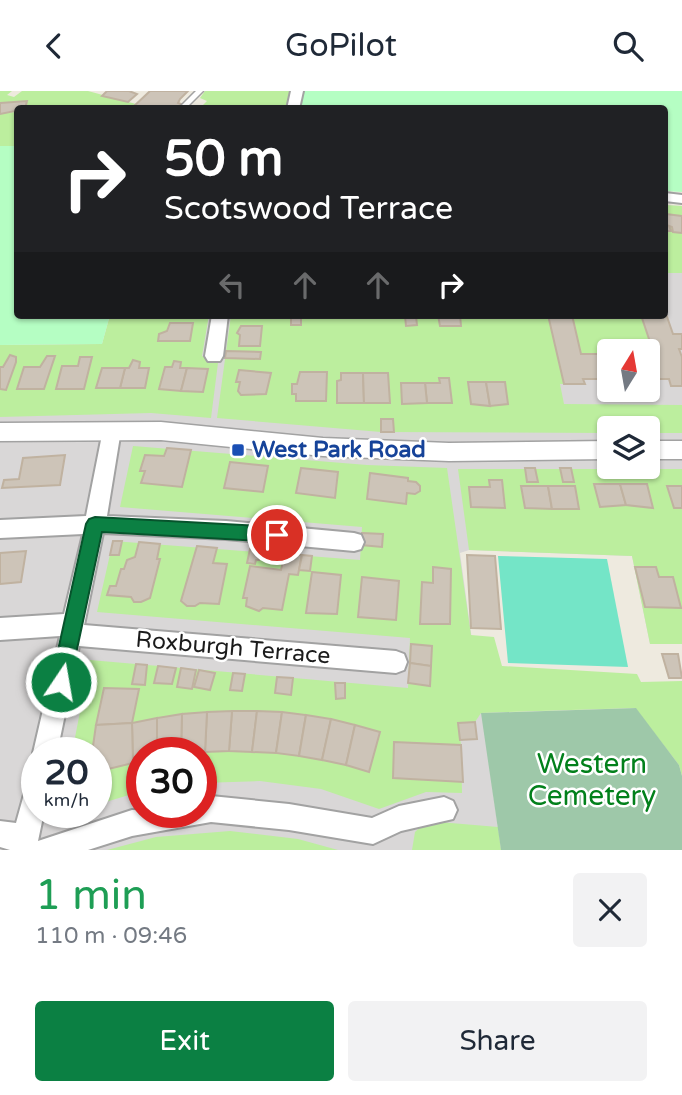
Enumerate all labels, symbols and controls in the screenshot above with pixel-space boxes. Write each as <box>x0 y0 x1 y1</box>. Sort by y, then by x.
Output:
icon: back <box>35 27 73 65</box>
text: GoPilot <box>285 27 397 65</box>
icon: search <box>609 27 647 65</box>
text: 50 m <box>164 130 283 189</box>
icon: right <box>49 133 140 224</box>
text: Scotswood Terrace <box>164 190 453 228</box>
icon: left <box>213 266 251 304</box>
icon: ahead <box>286 266 324 304</box>
icon: ahead <box>359 266 397 304</box>
icon: right <box>432 266 470 304</box>
north arrow <box>597 339 660 403</box>
map controls <box>597 339 660 479</box>
button: layers <box>597 416 660 479</box>
place label: West Park Road <box>252 436 426 464</box>
marker: West Park Road <box>230 442 246 458</box>
pin <box>247 505 307 565</box>
icon: arrive <box>258 516 296 554</box>
street label: Roxburgh Terrace <box>135 626 331 670</box>
position arrow <box>24 645 98 719</box>
speed limit sign: 30 <box>126 737 217 828</box>
park label: Western Cemetery <box>528 747 656 813</box>
text: 20 <box>45 752 88 794</box>
text: km/h <box>44 789 89 811</box>
text: 1 min <box>35 870 147 921</box>
button: close <box>573 873 647 947</box>
text: 110 m · 09:46 <box>35 922 187 950</box>
button: Exit <box>35 1001 334 1081</box>
button: Share <box>348 1001 647 1081</box>

